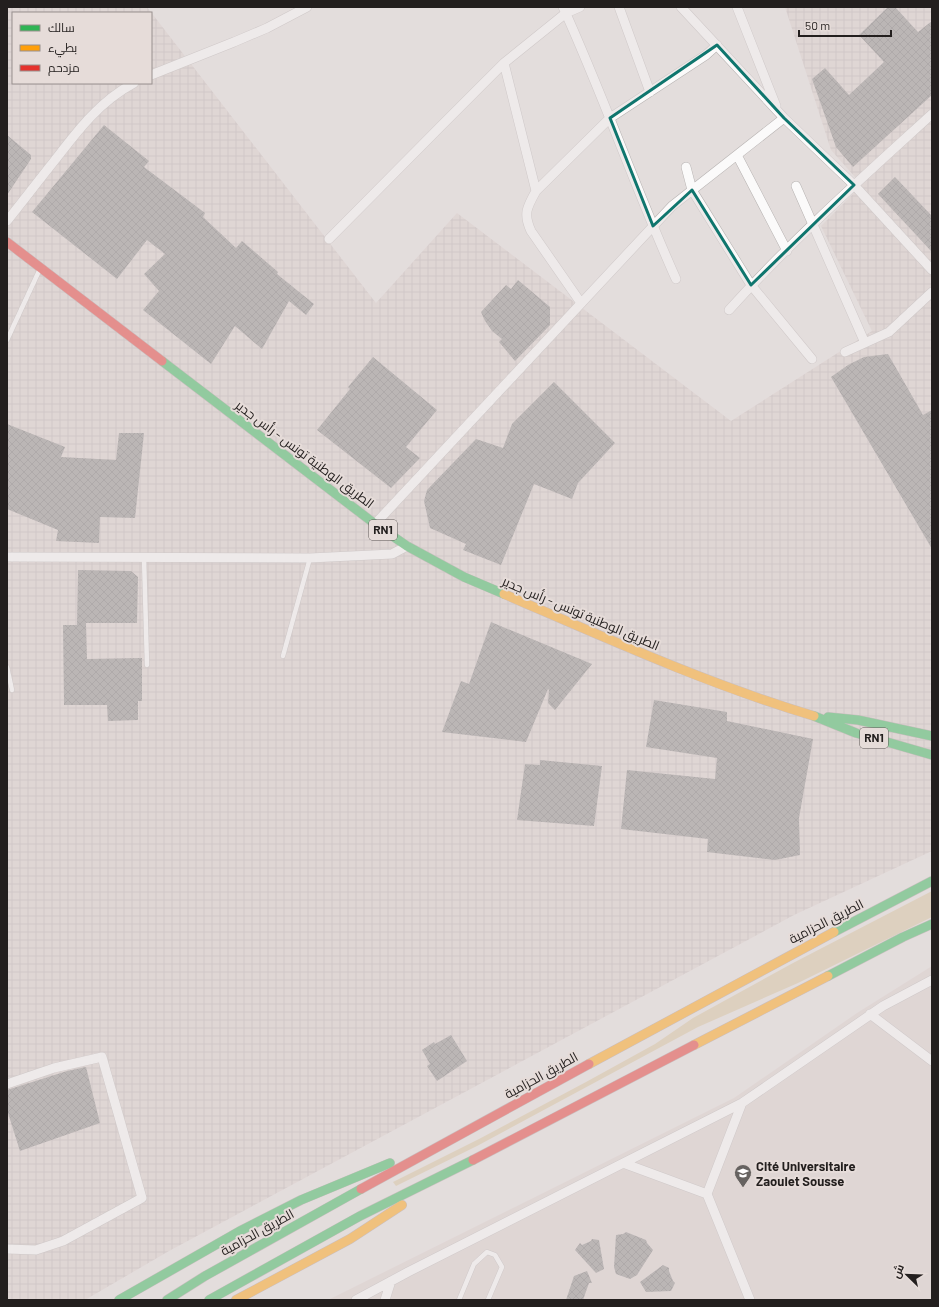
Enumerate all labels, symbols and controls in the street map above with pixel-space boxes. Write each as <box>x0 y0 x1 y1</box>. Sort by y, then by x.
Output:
legend <box>12 12 152 84</box>
scale bar <box>799 12 891 38</box>
text: 50 m <box>805 18 830 32</box>
text: سالك <box>48 20 75 34</box>
text: بطيء <box>48 40 77 58</box>
text: مزدحم <box>48 60 80 76</box>
street label: الطريق الوطنية تونس - رأس جدير <box>232 396 377 511</box>
road number: RN1 <box>369 520 397 540</box>
street label: الطريق الوطنية تونس - رأس جدير <box>499 572 662 653</box>
road number: RN1 <box>860 728 888 748</box>
street label: الطريق الحزامية <box>786 895 866 947</box>
street label: الطريق الحزامية <box>502 1048 580 1102</box>
place label: Cité Universitaire Zaouiet Sousse <box>756 1158 856 1189</box>
school or university icon: Cité Universitaire Zaouiet Sousse <box>733 1163 753 1188</box>
street label: الطريق الحزامية <box>218 1205 296 1259</box>
north arrow <box>887 1255 927 1295</box>
text: ش <box>889 1262 907 1280</box>

